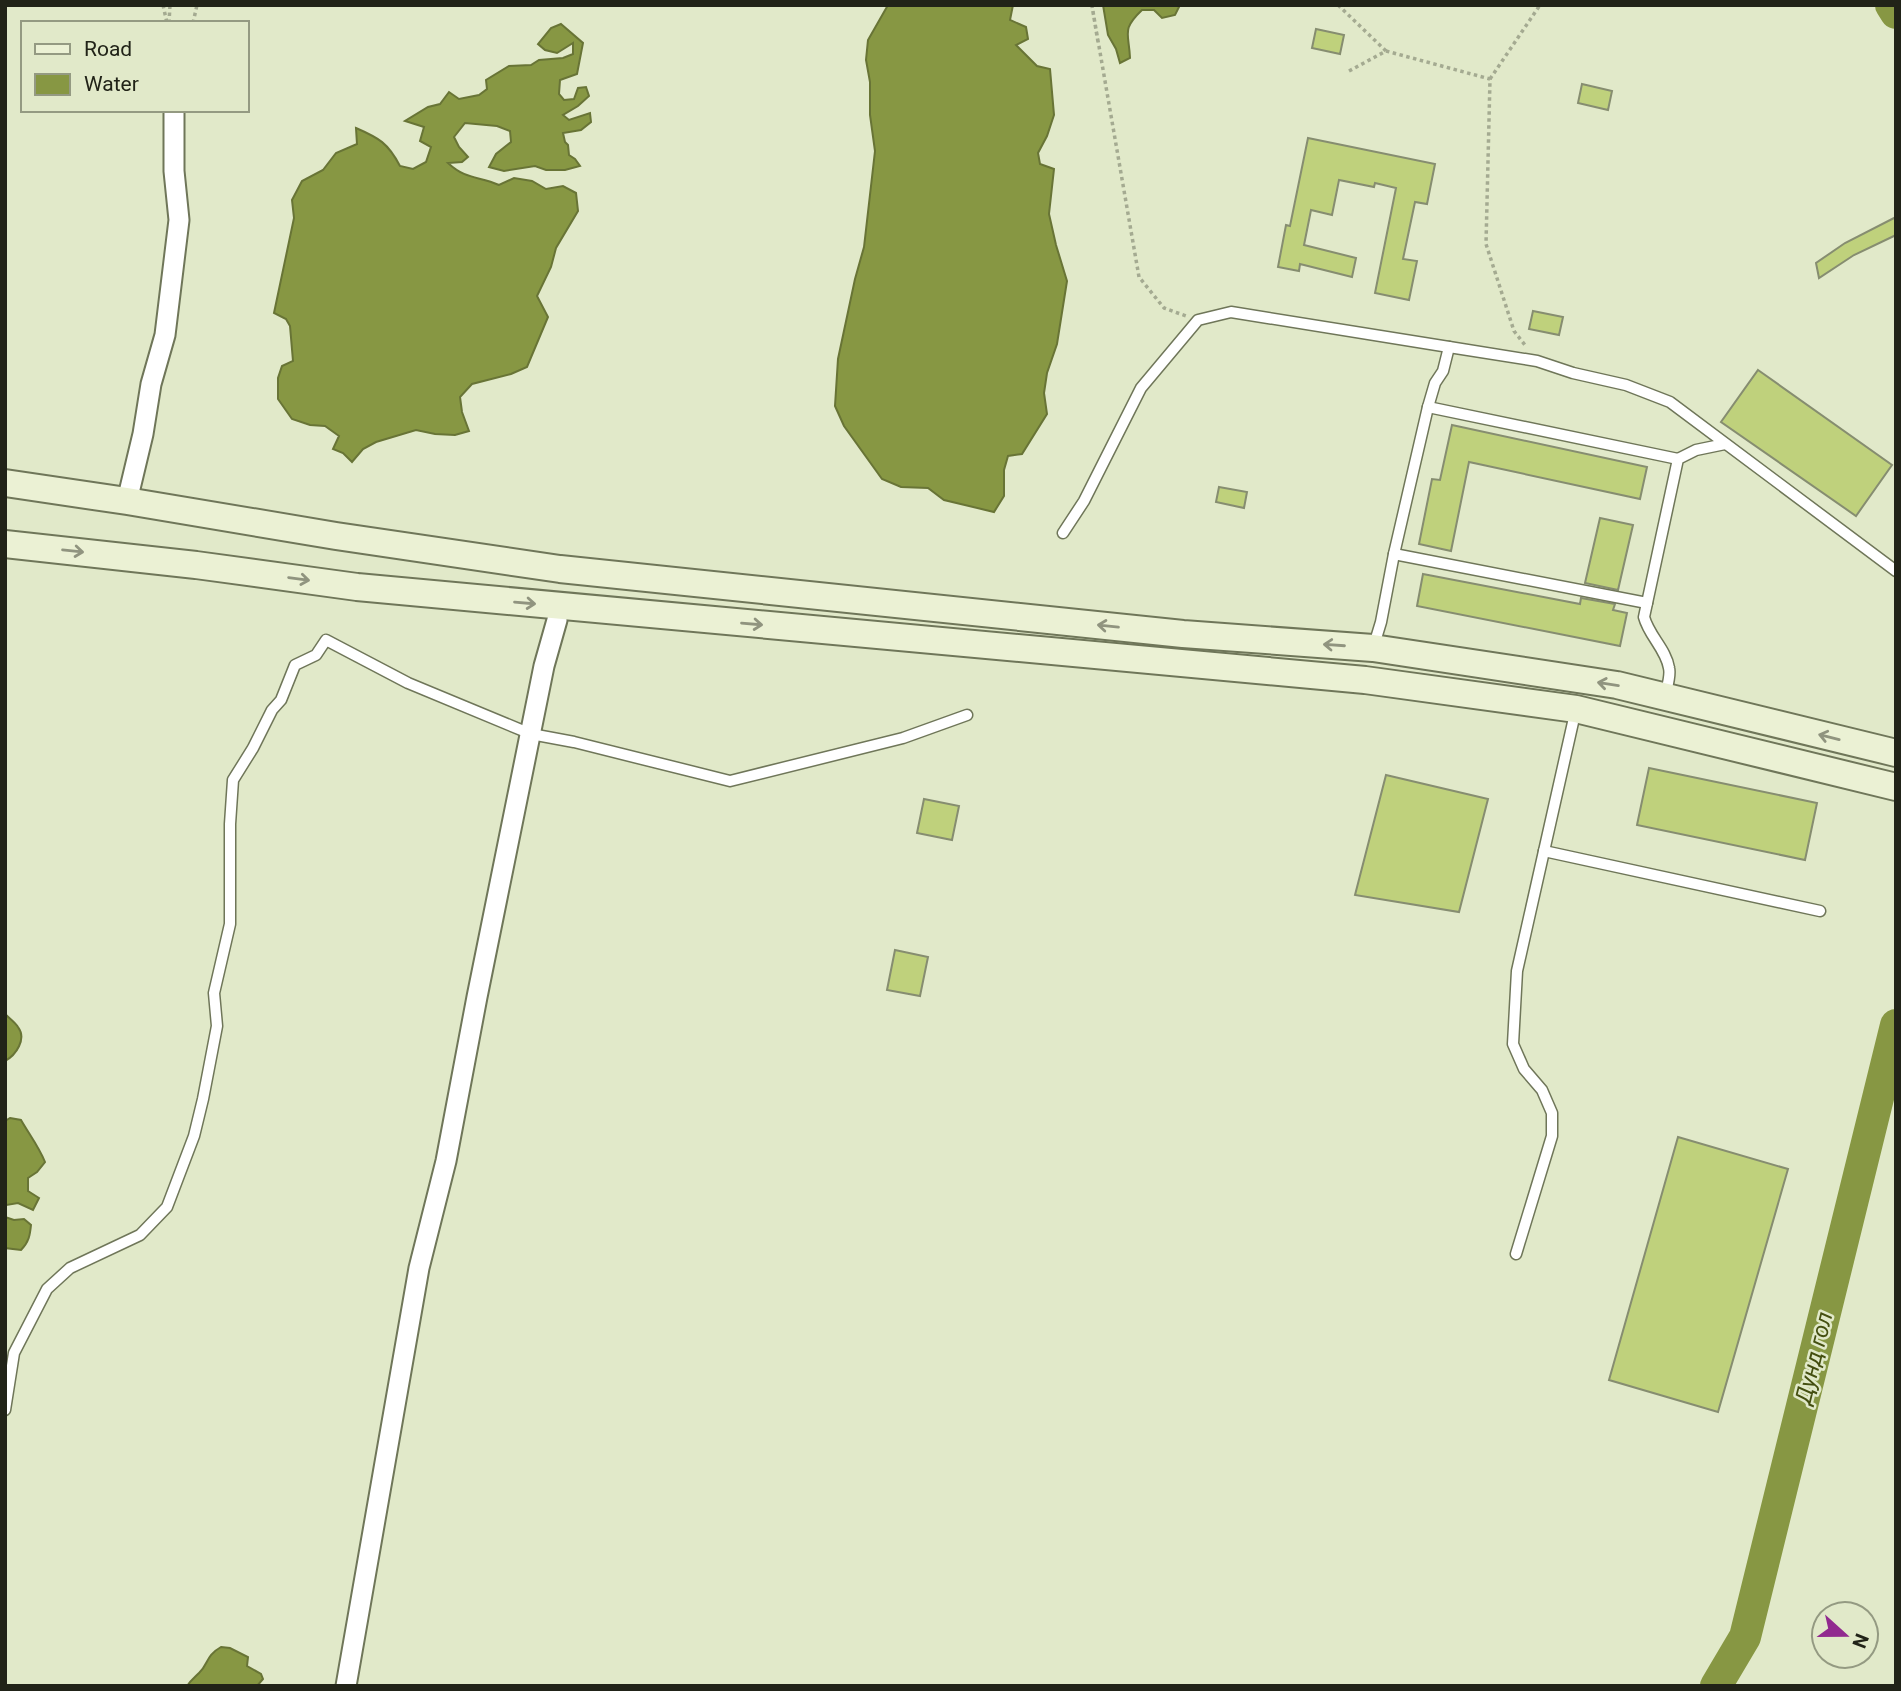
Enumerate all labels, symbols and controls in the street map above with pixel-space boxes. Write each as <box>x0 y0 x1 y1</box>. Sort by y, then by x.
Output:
legend <box>21 21 248 112</box>
text: Road <box>84 37 132 61</box>
text: Water <box>84 72 139 96</box>
one-way arrow <box>61 545 84 558</box>
one-way arrow <box>287 573 310 586</box>
one-way arrow <box>513 596 536 609</box>
one-way arrow <box>740 617 762 630</box>
one-way arrow <box>1097 619 1120 632</box>
one-way arrow <box>1324 638 1346 651</box>
one-way arrow <box>1597 677 1620 690</box>
one-way arrow <box>1819 730 1841 743</box>
water label: Дунд гол <box>1789 1309 1838 1409</box>
north arrow <box>1810 1600 1880 1670</box>
text: N <box>1847 1631 1874 1651</box>

